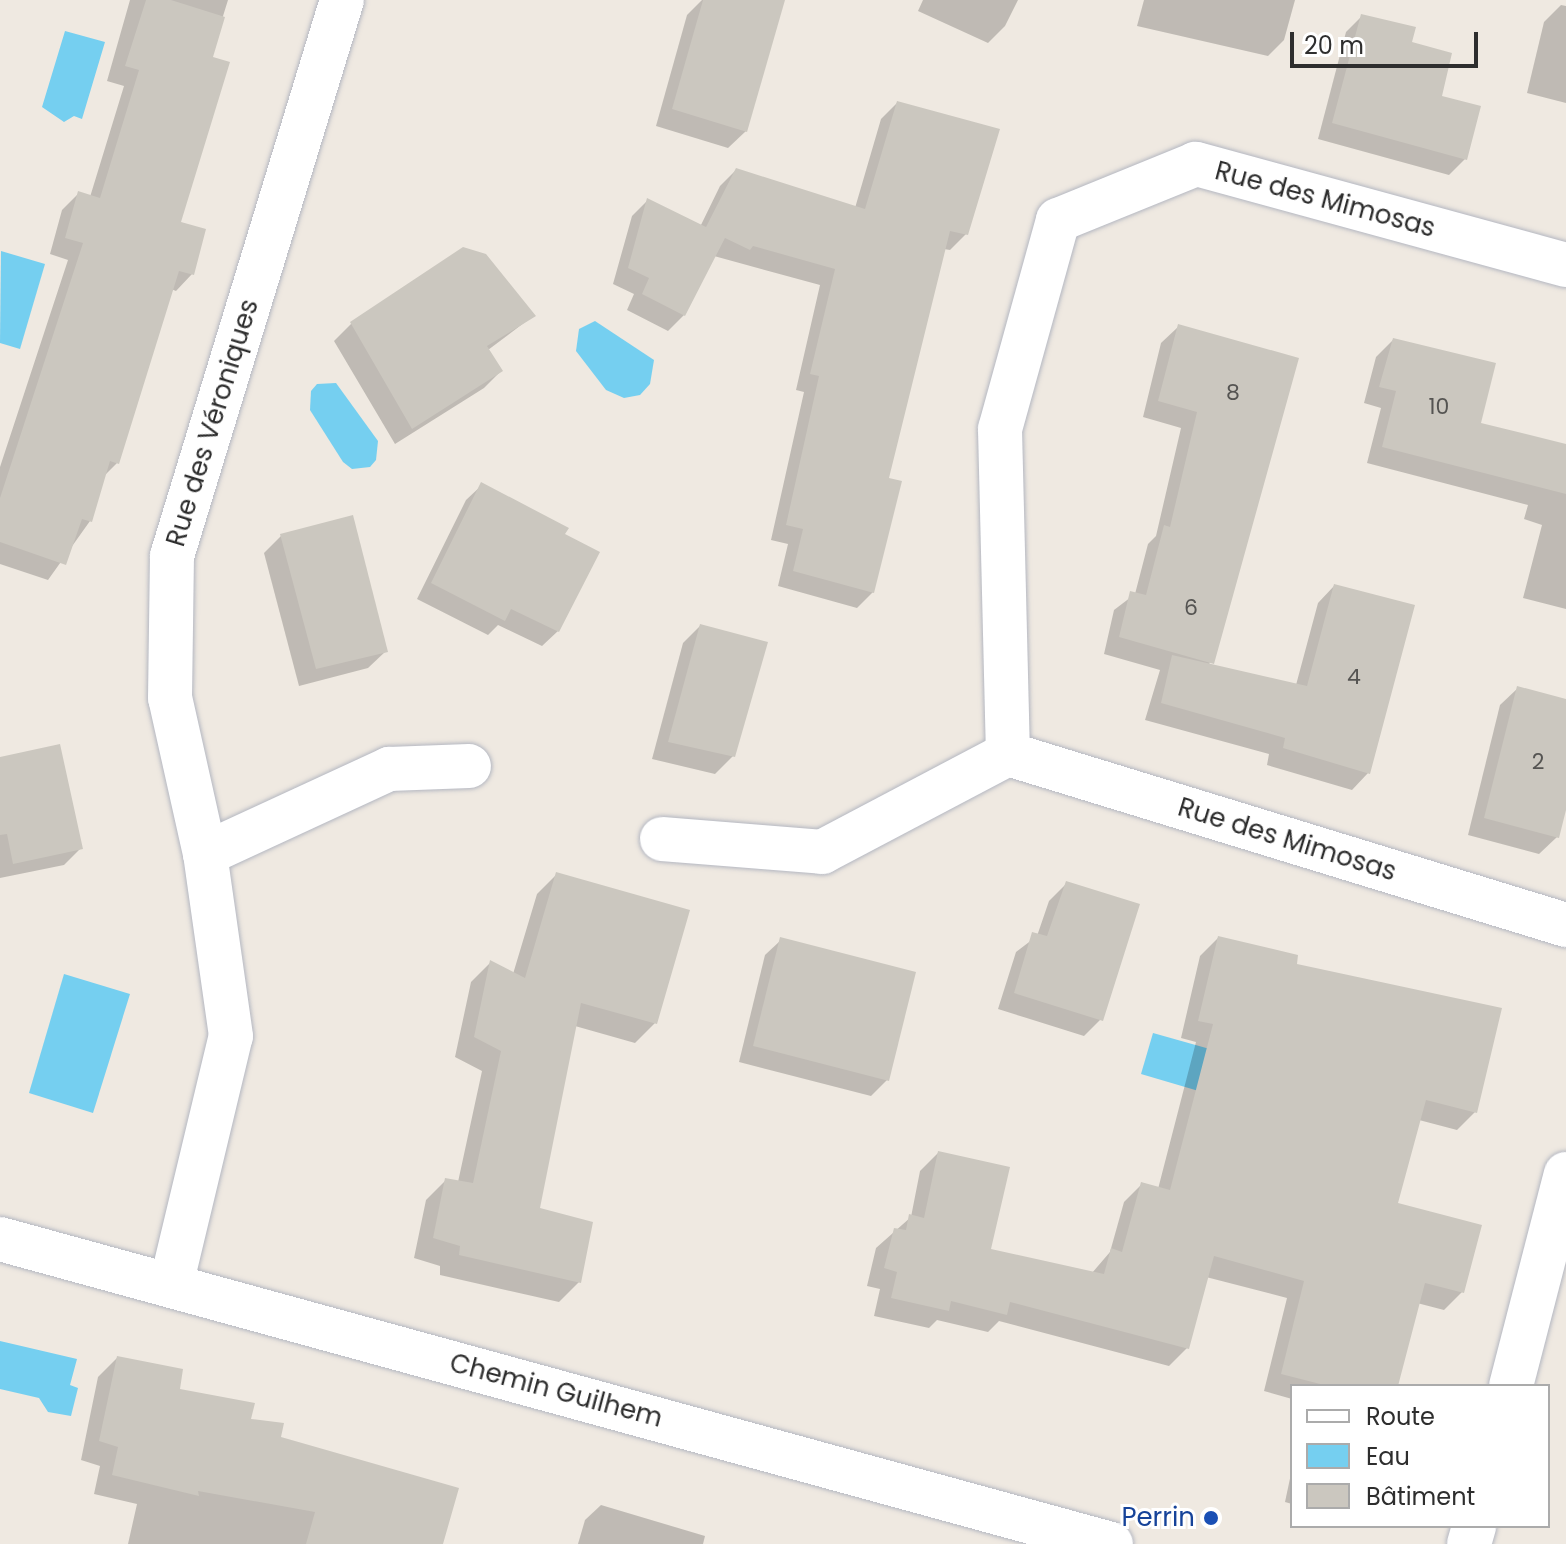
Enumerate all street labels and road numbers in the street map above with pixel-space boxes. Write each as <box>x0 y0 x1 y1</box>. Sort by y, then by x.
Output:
street label: Rue des Mimosas <box>1212 156 1438 244</box>
street label: Rue des Véroniques <box>161 296 265 550</box>
street label: Rue des Mimosas <box>1174 792 1400 888</box>
street label: Chemin Guilhem <box>446 1348 666 1434</box>

